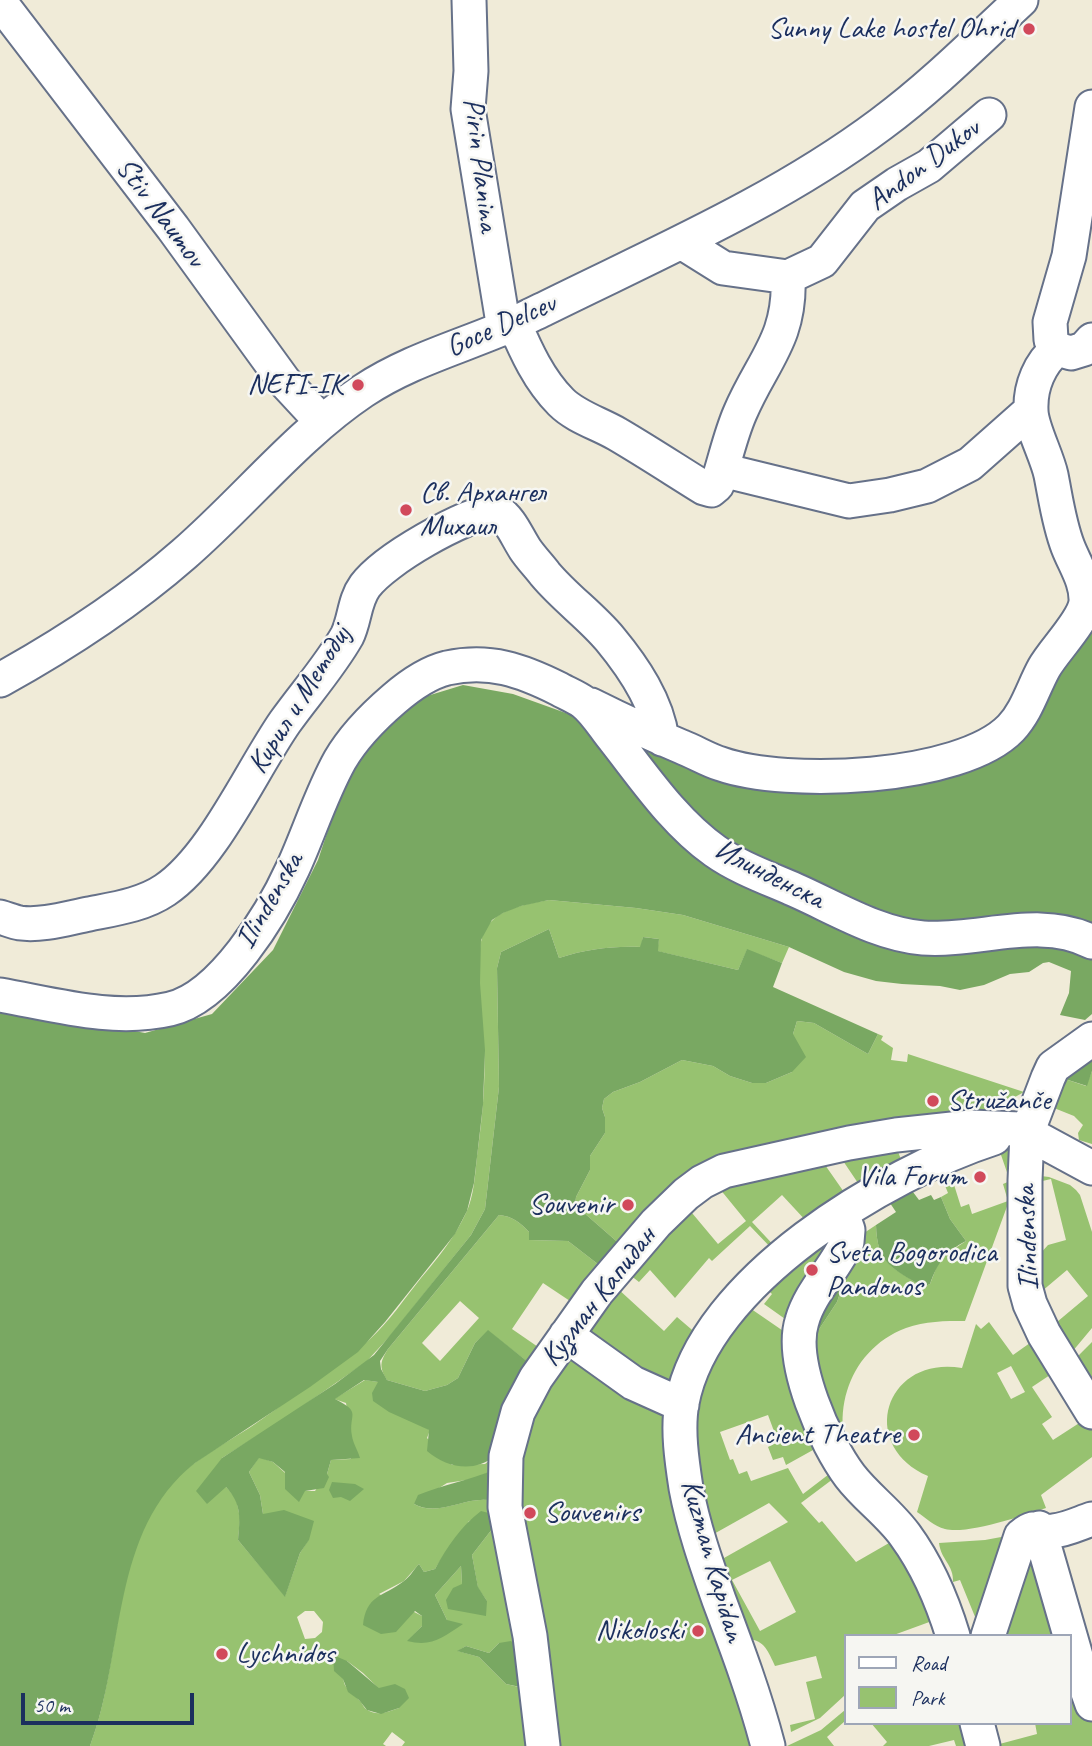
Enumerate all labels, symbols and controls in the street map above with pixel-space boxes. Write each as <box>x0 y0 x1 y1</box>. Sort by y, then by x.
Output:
place label: Sunny Lake hostel Ohrid <box>768 11 1015 47</box>
marker: Sunny Lake hostel Ohrid <box>1021 21 1037 37</box>
street label: Pirin Planina <box>454 96 506 234</box>
street label: Andon Dukov <box>861 111 987 219</box>
street label: Stiv Naumov <box>107 151 213 275</box>
street label: Goce Delcev <box>441 286 561 366</box>
place label: NEFI-IK <box>247 367 344 403</box>
marker: NEFI-IK <box>350 377 366 393</box>
place label: Св. Архангел Михаил <box>420 475 545 546</box>
marker: Св. Архангел Михаил <box>398 502 414 518</box>
street label: Кирил и Методиј <box>240 619 360 781</box>
street label: Илинденска <box>708 832 830 918</box>
street label: Ilindenska <box>228 846 312 956</box>
place label: Stružanče <box>947 1083 1050 1119</box>
marker: Stružanče <box>925 1093 941 1109</box>
place label: Vila Forum <box>857 1159 966 1195</box>
marker: Vila Forum <box>972 1169 988 1185</box>
street label: Ilindenska <box>1008 1185 1048 1291</box>
place label: Souvenir <box>528 1187 614 1223</box>
marker: Souvenir <box>620 1197 636 1213</box>
street label: Кузман Капидан <box>533 1220 665 1374</box>
place label: Sveta Bogorodica Pandonos <box>826 1235 997 1306</box>
marker: Sveta Bogorodica Pandonos <box>804 1262 820 1278</box>
place label: Ancient Theatre <box>735 1417 900 1453</box>
marker: Ancient Theatre <box>906 1427 922 1443</box>
street label: Kuzman Kapidan <box>672 1476 752 1646</box>
place label: Souvenirs <box>544 1495 640 1531</box>
marker: Souvenirs <box>522 1505 538 1521</box>
place label: Nikoloski <box>596 1613 684 1649</box>
marker: Nikoloski <box>690 1623 706 1639</box>
legend <box>844 1634 1071 1725</box>
place label: Lychnidos <box>236 1636 334 1672</box>
marker: Lychnidos <box>214 1646 230 1662</box>
text: Road <box>911 1650 946 1676</box>
scale bar <box>24 1680 198 1724</box>
text: Park <box>911 1685 944 1711</box>
text: 50 m <box>34 1692 70 1718</box>

